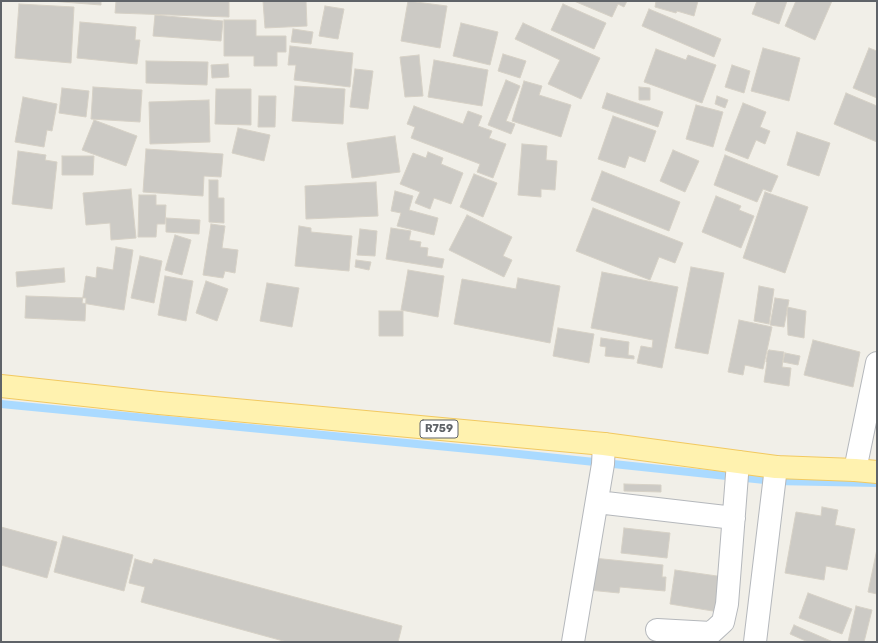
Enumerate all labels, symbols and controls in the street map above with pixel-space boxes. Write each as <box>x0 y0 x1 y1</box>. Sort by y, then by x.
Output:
road number: R759 <box>420 420 458 438</box>

